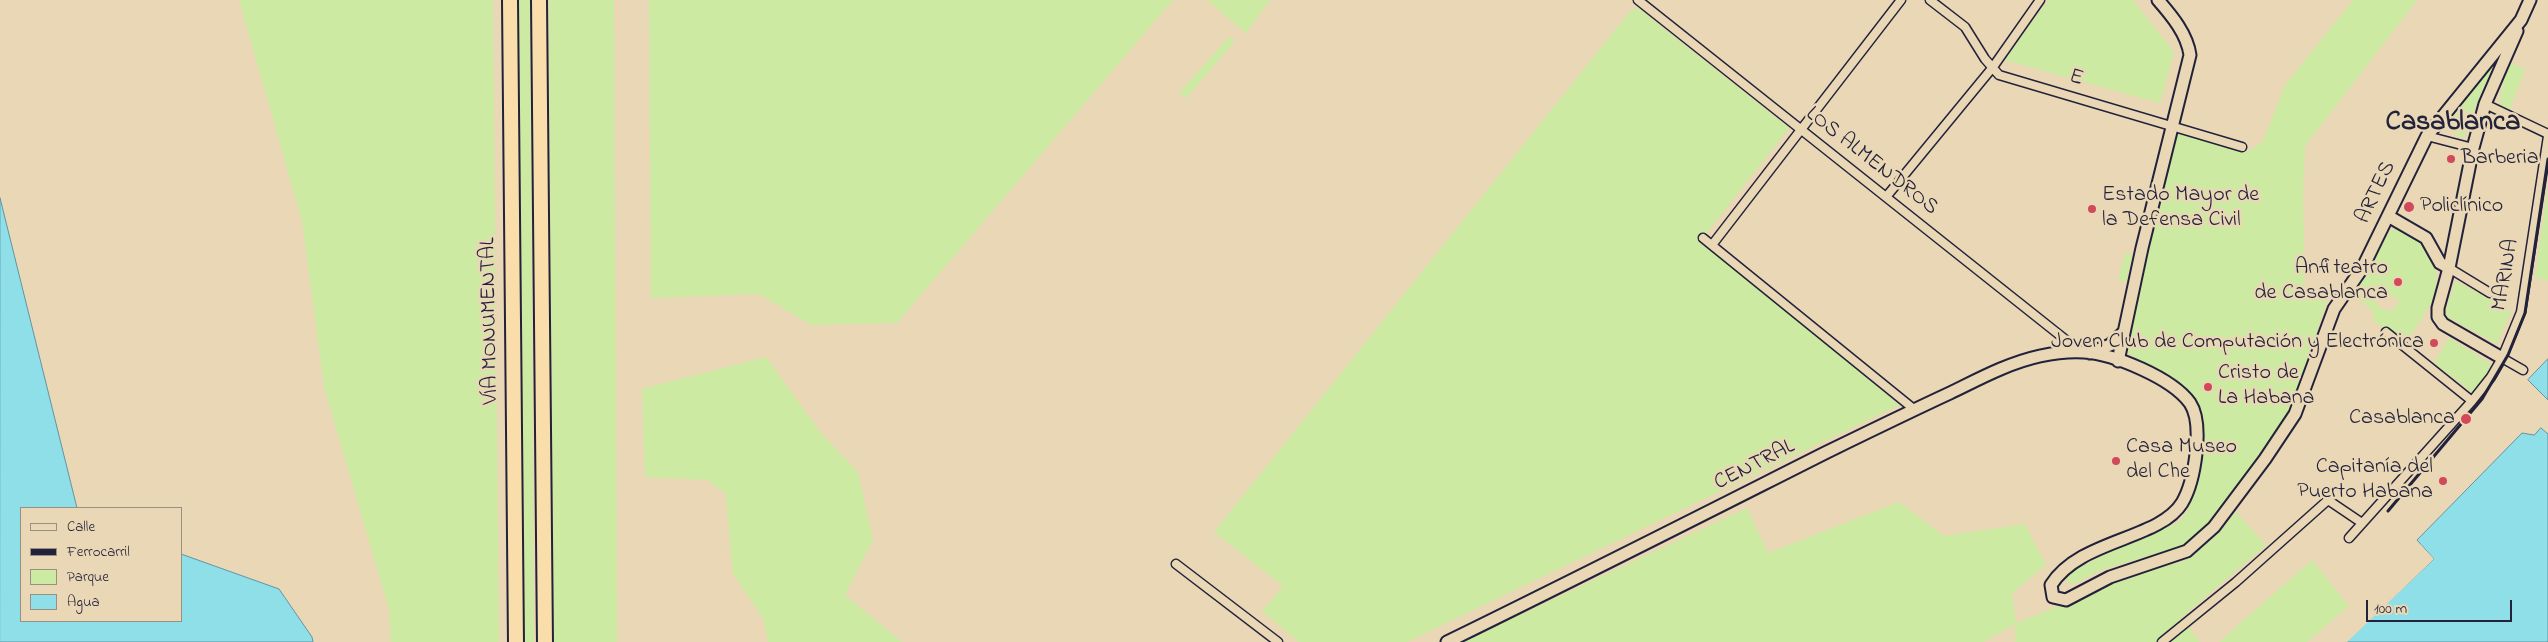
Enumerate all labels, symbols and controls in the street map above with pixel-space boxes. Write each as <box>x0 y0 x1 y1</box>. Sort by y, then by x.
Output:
street label: E <box>2066 64 2086 94</box>
street label: LOS ALMENDROS <box>1799 102 1943 222</box>
district label: Casablanca <box>2386 107 2520 141</box>
place label: Barberia <box>2461 146 2539 172</box>
marker: Barberia <box>2445 153 2457 165</box>
street label: ARTES <box>2351 158 2403 228</box>
place label: Estado Mayor de la Defensa Civil <box>2102 183 2259 235</box>
place label: Policlínico <box>2420 194 2503 220</box>
marker: Policlínico <box>2402 200 2416 214</box>
marker: Estado Mayor de la Defensa Civil <box>2086 203 2098 215</box>
street label: VÍA MONUMENTAL <box>476 237 506 405</box>
street label: MARINA <box>2488 237 2526 313</box>
place label: Anfiteatro de Casablanca <box>2254 256 2388 308</box>
marker: Anfiteatro de Casablanca <box>2392 276 2404 288</box>
place label: Joven Club de Computación y Electrónica <box>2051 330 2424 356</box>
marker: Joven Club de Computación y Electrónica <box>2428 337 2440 349</box>
place label: Cristo de La Habana <box>2218 361 2314 412</box>
marker: Cristo de La Habana <box>2202 381 2214 393</box>
place label: Casablanca <box>2349 406 2455 432</box>
marker: Casablanca <box>2459 412 2473 426</box>
street label: CENTRAL <box>1710 435 1800 497</box>
place label: Casa Museo del Che <box>2126 435 2237 486</box>
marker: Casa Museo del Che <box>2110 455 2122 467</box>
place label: Capitanía del Puerto Habana <box>2297 455 2433 506</box>
marker: Capitanía del Puerto Habana <box>2437 475 2449 487</box>
legend <box>20 507 182 622</box>
text: Calle <box>67 516 95 538</box>
text: Ferrocarril <box>67 541 130 563</box>
text: Parque <box>67 566 109 588</box>
scale bar <box>2368 590 2514 622</box>
text: Agua <box>67 591 100 613</box>
text: 100 m <box>2374 598 2407 620</box>

